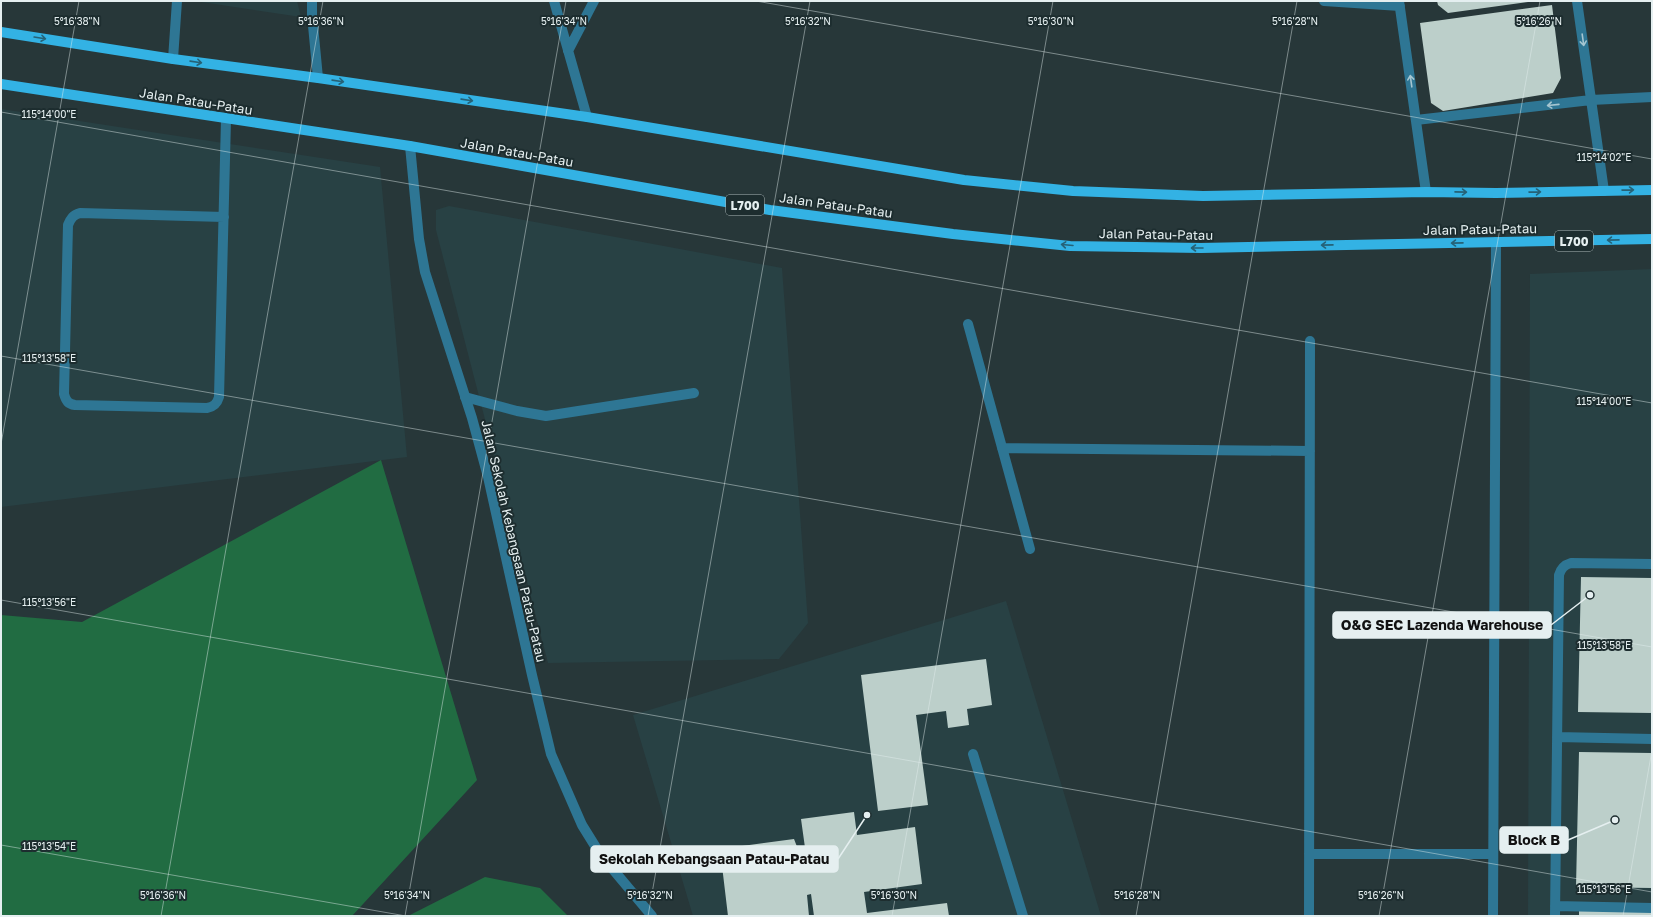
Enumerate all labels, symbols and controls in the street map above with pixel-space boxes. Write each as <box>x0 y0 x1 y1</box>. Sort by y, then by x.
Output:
text: 5°16'38"N <box>54 15 100 27</box>
text: 5°16'36"N <box>298 15 344 27</box>
text: 5°16'34"N <box>541 15 587 27</box>
text: 5°16'32"N <box>785 15 831 27</box>
text: 5°16'30"N <box>1028 15 1074 27</box>
text: 5°16'28"N <box>1272 15 1318 27</box>
text: 5°16'26"N <box>1516 15 1562 27</box>
one-way arrow <box>1579 33 1587 46</box>
one-way arrow <box>33 34 46 42</box>
one-way arrow <box>189 58 202 66</box>
one-way arrow <box>1407 75 1415 88</box>
one-way arrow <box>331 77 344 85</box>
street label: Jalan Patau-Patau <box>138 84 254 118</box>
one-way arrow <box>460 96 473 104</box>
one-way arrow <box>1546 101 1559 109</box>
text: 115°14'00"E <box>22 108 76 120</box>
street label: Jalan Patau-Patau <box>459 134 575 170</box>
text: 115°14'02"E <box>1577 151 1631 163</box>
one-way arrow <box>1621 186 1634 194</box>
one-way arrow <box>1454 188 1467 196</box>
one-way arrow <box>1528 188 1541 196</box>
street label: Jalan Patau-Patau <box>778 189 894 221</box>
road number: L700 <box>726 195 764 215</box>
street label: Jalan Patau-Patau <box>1423 220 1537 238</box>
street label: Jalan Patau-Patau <box>1099 225 1213 243</box>
road number: L700 <box>1555 231 1593 251</box>
one-way arrow <box>1607 236 1620 244</box>
one-way arrow <box>1451 239 1464 247</box>
one-way arrow <box>1061 242 1074 249</box>
one-way arrow <box>1321 242 1334 249</box>
one-way arrow <box>1191 244 1204 252</box>
text: 115°13'58"E <box>22 352 76 364</box>
text: 115°14'00"E <box>1577 395 1631 407</box>
street label: Jalan Sekolah Kebangsaan Patau-Patau <box>478 418 550 664</box>
text: 115°13'56"E <box>22 596 76 608</box>
callout: O&G SEC Lazenda Warehouse <box>1333 612 1551 638</box>
text: O&G SEC Lazenda Warehouse <box>1341 616 1543 633</box>
text: 115°13'58"E <box>1577 639 1631 651</box>
callout: Block B <box>1500 827 1568 853</box>
text: Block B <box>1508 831 1560 848</box>
text: 115°13'54"E <box>22 840 76 852</box>
callout: Sekolah Kebangsaan Patau-Patau <box>591 846 838 872</box>
text: Sekolah Kebangsaan Patau-Patau <box>599 850 829 867</box>
text: 115°13'56"E <box>1577 883 1631 895</box>
text: 5°16'36"N <box>140 889 186 901</box>
text: 5°16'34"N <box>384 889 430 901</box>
text: 5°16'32"N <box>627 889 673 901</box>
text: 5°16'30"N <box>871 889 917 901</box>
text: 5°16'28"N <box>1114 889 1160 901</box>
text: 5°16'26"N <box>1358 889 1404 901</box>

